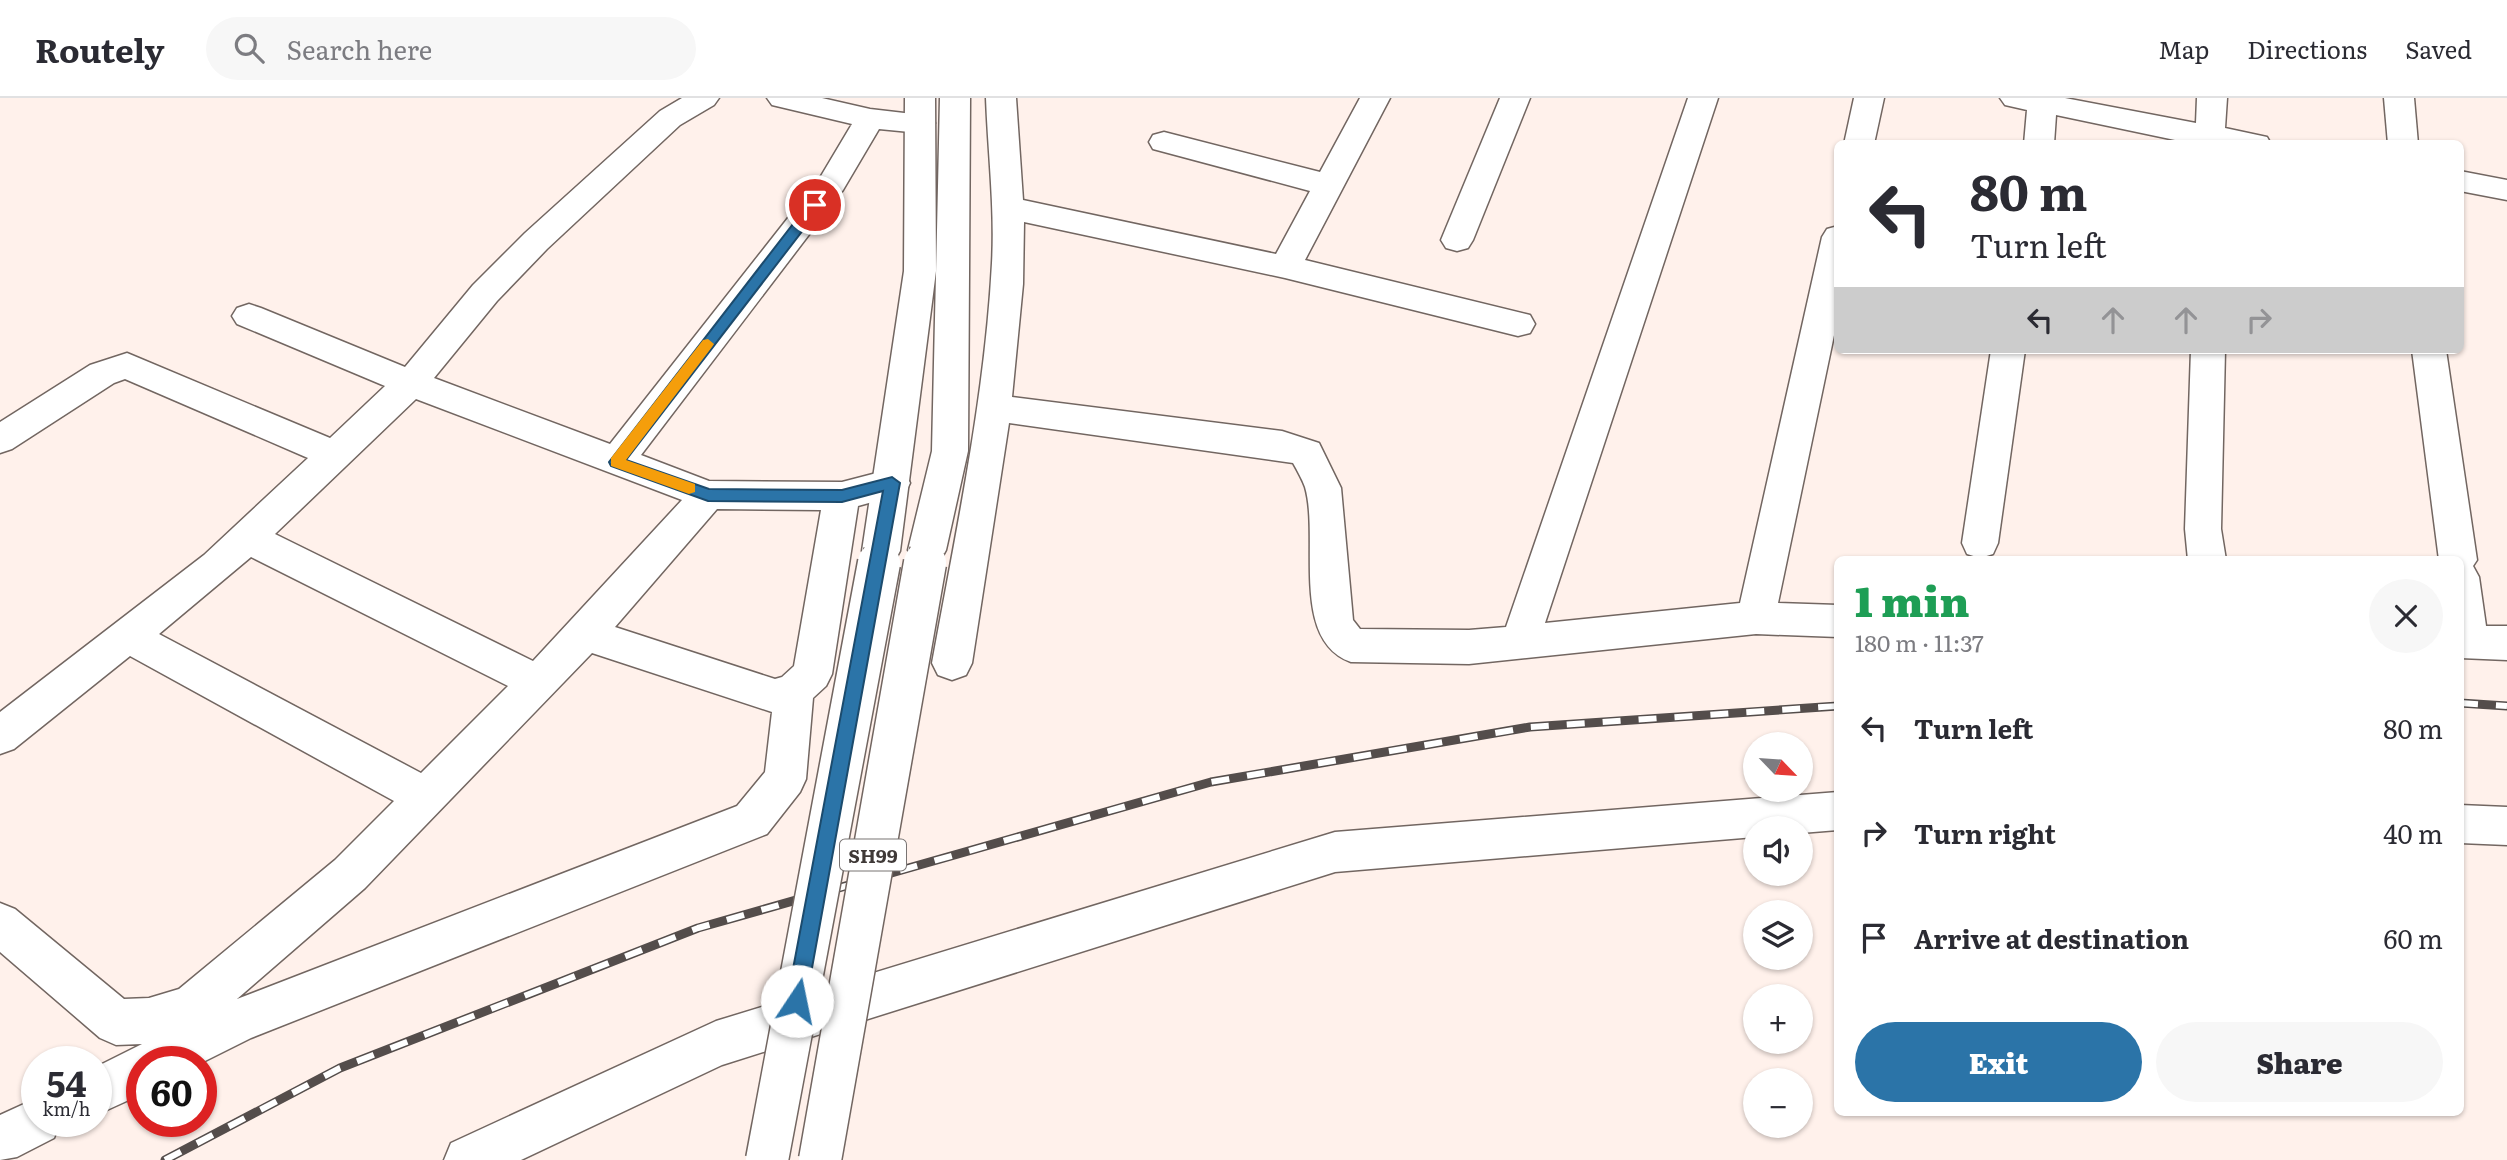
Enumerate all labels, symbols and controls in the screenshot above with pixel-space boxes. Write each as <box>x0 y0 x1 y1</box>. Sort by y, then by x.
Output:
search box <box>206 17 696 80</box>
text: Routely <box>35 24 164 73</box>
icon: search <box>230 29 268 67</box>
text: Search here <box>286 29 432 68</box>
text: Map <box>2158 31 2209 66</box>
text: Directions <box>2247 31 2367 66</box>
text: Saved <box>2405 31 2472 66</box>
text: 80 m <box>1970 153 2088 226</box>
icon: left <box>1855 168 1946 259</box>
pin <box>785 175 845 235</box>
icon: arrive <box>796 186 834 224</box>
text: Turn left <box>1970 220 2107 268</box>
icon: left <box>2021 301 2059 339</box>
icon: ahead <box>2094 301 2132 339</box>
icon: ahead <box>2167 301 2205 339</box>
icon: right <box>2240 301 2278 339</box>
text: 1 min <box>1855 568 1970 630</box>
button: close <box>2369 579 2443 653</box>
text: 180 m · 11:37 <box>1855 625 1984 659</box>
text: Turn left <box>1914 708 2033 747</box>
text: 80 m <box>2383 708 2443 747</box>
icon: left <box>1855 709 1893 747</box>
north arrow <box>1743 732 1813 802</box>
map controls <box>1743 732 1813 1138</box>
text: Turn right <box>1914 813 2056 852</box>
text: 40 m <box>2383 813 2443 852</box>
icon: right <box>1855 814 1893 852</box>
button: sound <box>1743 816 1813 886</box>
road number: SH99 <box>840 840 906 870</box>
button: layers <box>1743 900 1813 970</box>
text: Arrive at destination <box>1914 918 2189 957</box>
text: 60 m <box>2384 918 2443 957</box>
icon: arrive <box>1855 919 1893 957</box>
position arrow <box>760 964 834 1038</box>
button: + <box>1743 984 1813 1054</box>
button: Exit <box>1855 1022 2142 1102</box>
button: Share <box>2156 1022 2443 1102</box>
speed limit sign: 60 <box>126 1046 217 1137</box>
text: 54 <box>46 1056 87 1108</box>
button: − <box>1743 1068 1813 1138</box>
text: km/h <box>43 1095 90 1122</box>

